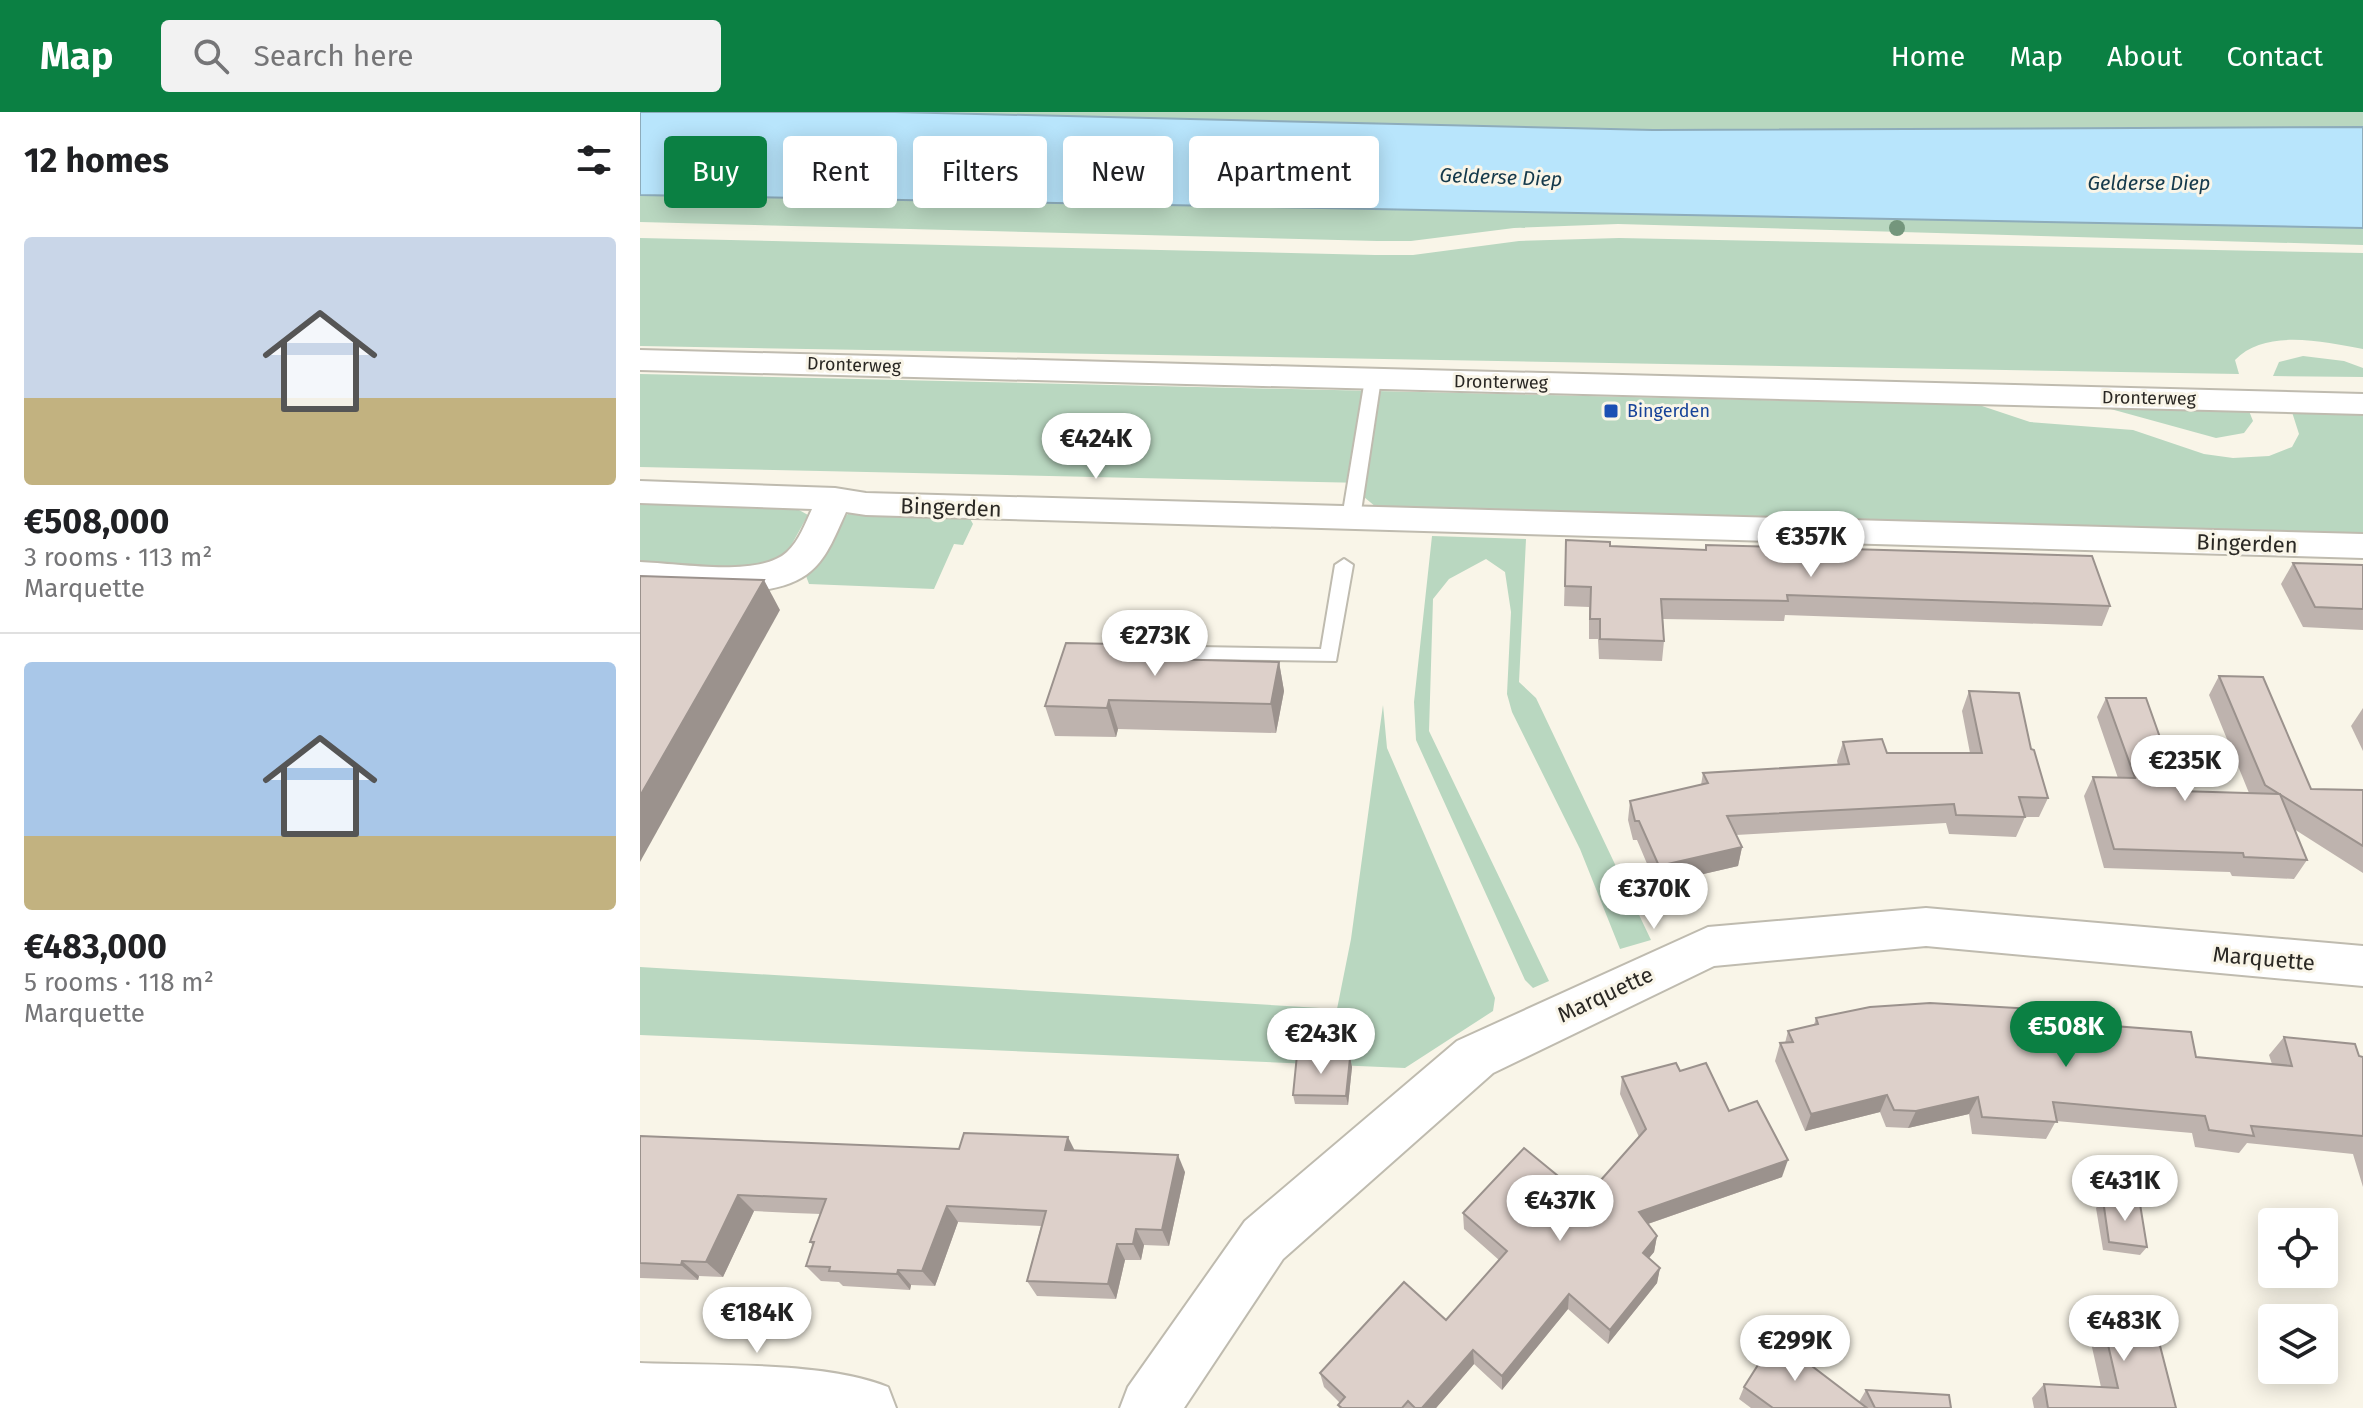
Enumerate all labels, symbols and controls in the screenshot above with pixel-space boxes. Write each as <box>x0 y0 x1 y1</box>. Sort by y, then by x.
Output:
search box <box>161 20 721 92</box>
text: Map <box>40 33 113 79</box>
icon: search <box>189 34 233 78</box>
text: Search here <box>253 38 414 74</box>
text: Home <box>1891 40 1965 73</box>
text: Map <box>2009 40 2063 73</box>
text: About <box>2107 40 2182 73</box>
text: Contact <box>2226 40 2323 73</box>
chip: Buy <box>664 136 767 208</box>
chip: Rent <box>783 136 897 208</box>
chip: Filters <box>913 136 1047 208</box>
chip: New <box>1063 136 1173 208</box>
chip: Apartment <box>1189 136 1379 208</box>
icon: filters <box>572 138 616 182</box>
text: 12 homes <box>24 140 169 181</box>
water label: Gelderse Diep <box>1439 163 1563 191</box>
water label: Gelderse Diep <box>2088 171 2210 195</box>
icon: home <box>248 289 392 433</box>
street label: Dronterweg <box>807 352 902 378</box>
street label: Dronterweg <box>1454 370 1549 394</box>
street label: Dronterweg <box>2102 386 2197 410</box>
place label: Bingerden <box>1627 400 1710 422</box>
marker: Bingerden <box>1602 402 1620 420</box>
pin: €424K <box>1040 413 1152 481</box>
text: €424K <box>1060 423 1132 454</box>
street label: Bingerden <box>900 492 1002 523</box>
text: €508,000 <box>24 501 169 542</box>
pin: €357K <box>1755 511 1867 579</box>
text: €357K <box>1776 521 1846 552</box>
street label: Bingerden <box>2196 528 2298 559</box>
text: 3 rooms · 113 m² <box>24 542 213 573</box>
text: Marquette <box>24 573 145 604</box>
pin: €273K <box>1099 610 1211 678</box>
text: €273K <box>1120 620 1190 651</box>
icon: home <box>248 714 392 858</box>
pin: €235K <box>2129 735 2241 803</box>
text: €235K <box>2149 745 2221 776</box>
pin: €370K <box>1598 863 1710 931</box>
text: €370K <box>1618 873 1690 904</box>
text: €483,000 <box>24 926 167 967</box>
street label: Marquette <box>2212 941 2316 976</box>
street label: Marquette <box>1553 961 1657 1028</box>
text: 5 rooms · 118 m² <box>24 967 214 998</box>
text: Marquette <box>24 998 145 1029</box>
pin: €508K <box>2010 1001 2122 1069</box>
pin: €243K <box>1265 1008 1377 1076</box>
text: €508K <box>2028 1011 2104 1042</box>
text: €243K <box>1285 1018 1357 1049</box>
pin: €431K <box>2069 1155 2181 1223</box>
text: €431K <box>2090 1165 2160 1196</box>
pin: €437K <box>1504 1175 1616 1243</box>
text: €437K <box>1525 1185 1595 1216</box>
map controls <box>2258 1208 2338 1384</box>
button: locate <box>2258 1208 2338 1288</box>
pin: €184K <box>701 1287 813 1355</box>
pin: €483K <box>2068 1295 2180 1363</box>
text: €184K <box>721 1297 793 1328</box>
button: layers <box>2258 1304 2338 1384</box>
text: €483K <box>2087 1305 2161 1336</box>
pin: €299K <box>1739 1315 1851 1383</box>
text: €299K <box>1758 1325 1832 1356</box>

